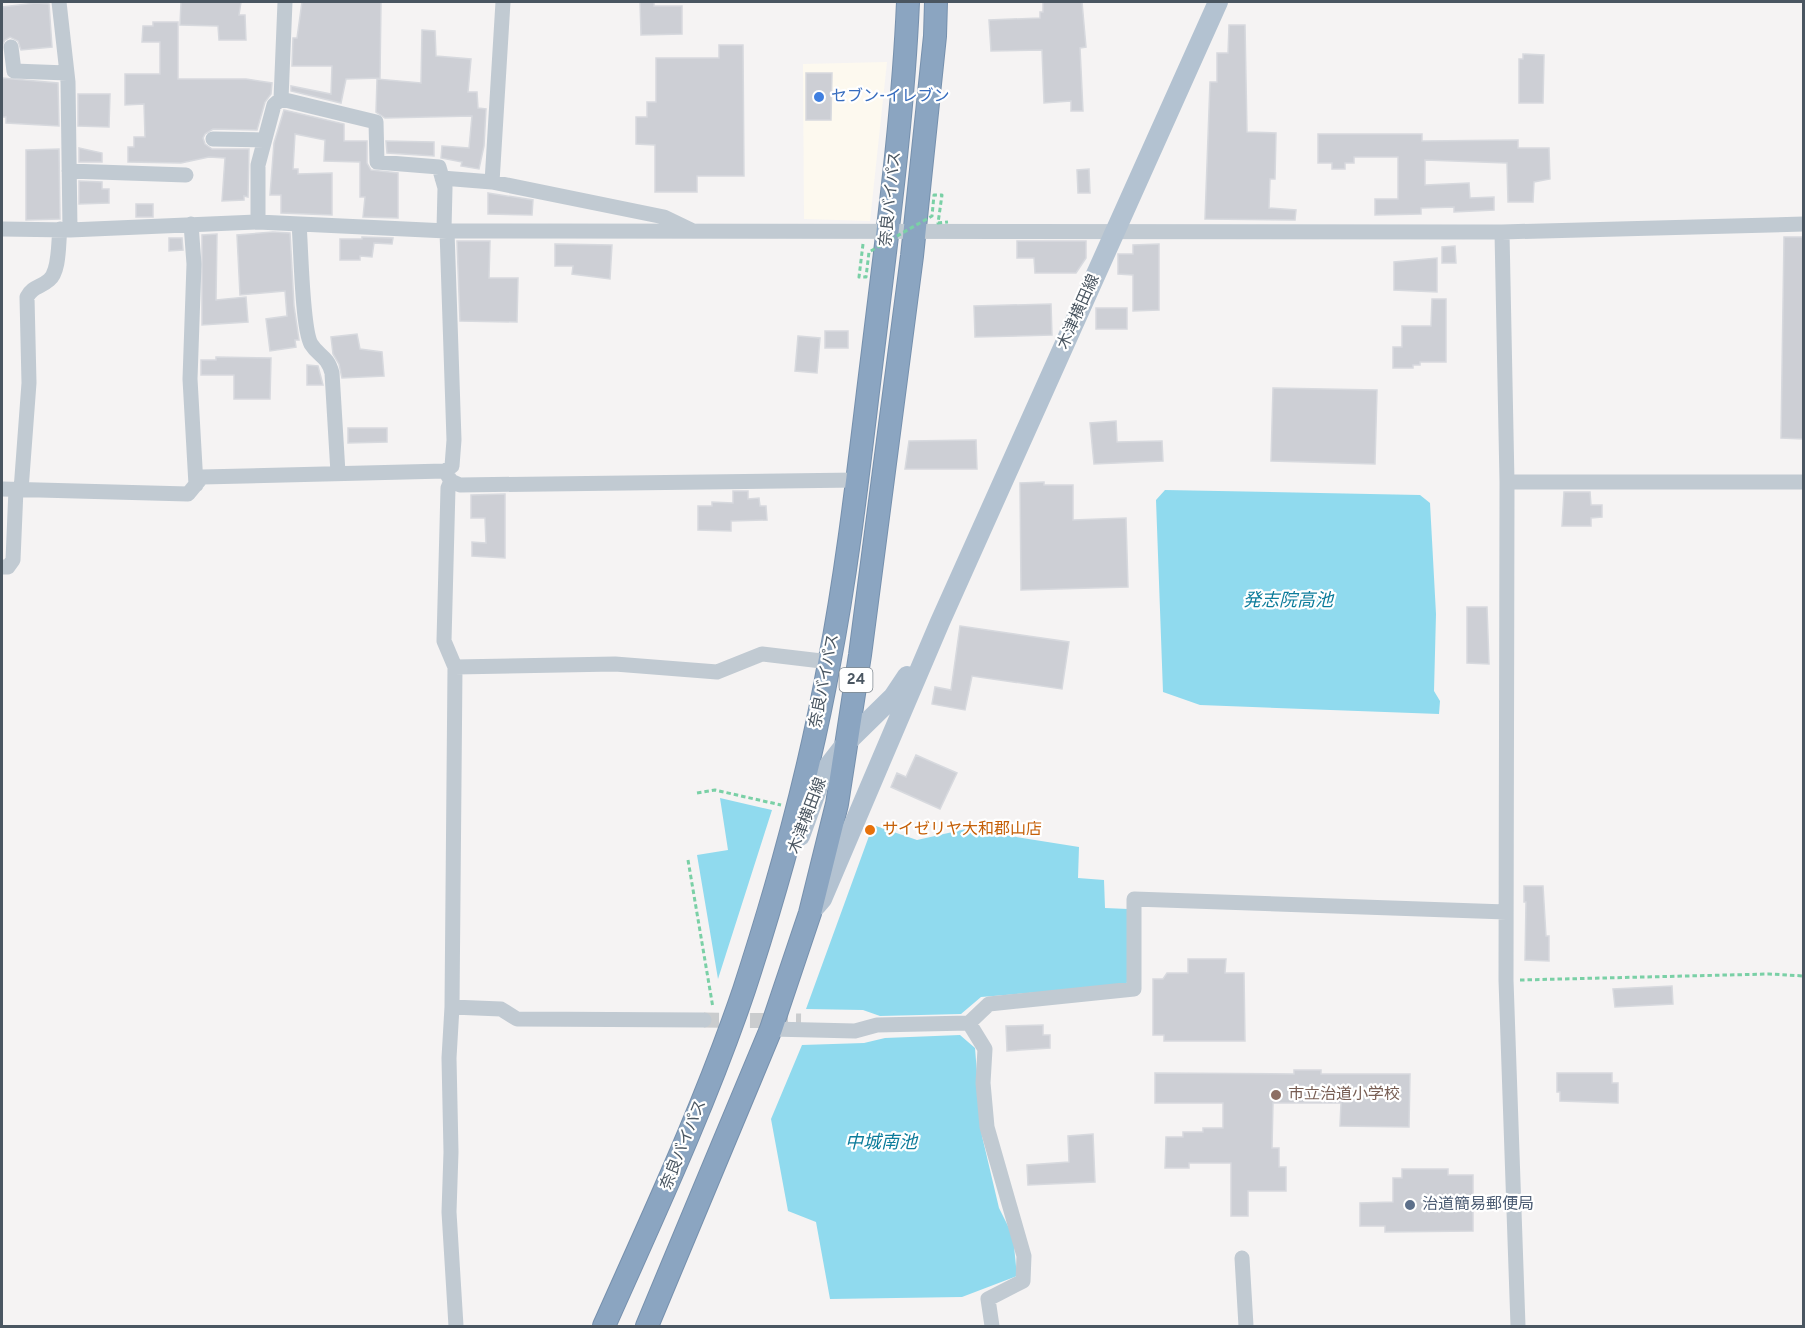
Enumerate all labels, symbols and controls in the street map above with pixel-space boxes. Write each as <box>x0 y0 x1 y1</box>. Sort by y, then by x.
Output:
place label: セブン-イレブン <box>831 87 949 107</box>
marker: セブン-イレブン <box>812 90 826 104</box>
street label: 奈良バイパス <box>876 150 906 248</box>
street label: 木津横田線 <box>1054 271 1104 353</box>
water label: 発志院高池 <box>1243 590 1335 613</box>
street label: 奈良バイパス <box>806 632 844 730</box>
road number: 24 <box>840 668 872 692</box>
street label: 木津横田線 <box>784 775 832 857</box>
place label: サイゼリヤ大和郡山店 <box>882 820 1042 840</box>
marker: サイゼリヤ大和郡山店 <box>863 823 877 837</box>
place label: 市立治道小学校 <box>1288 1085 1400 1105</box>
marker: 市立治道小学校 <box>1269 1088 1283 1102</box>
street label: 奈良バイパス <box>657 1097 711 1193</box>
water label: 中城南池 <box>845 1132 919 1155</box>
place label: 治道簡易郵便局 <box>1422 1195 1534 1215</box>
marker: 治道簡易郵便局 <box>1403 1198 1417 1212</box>

